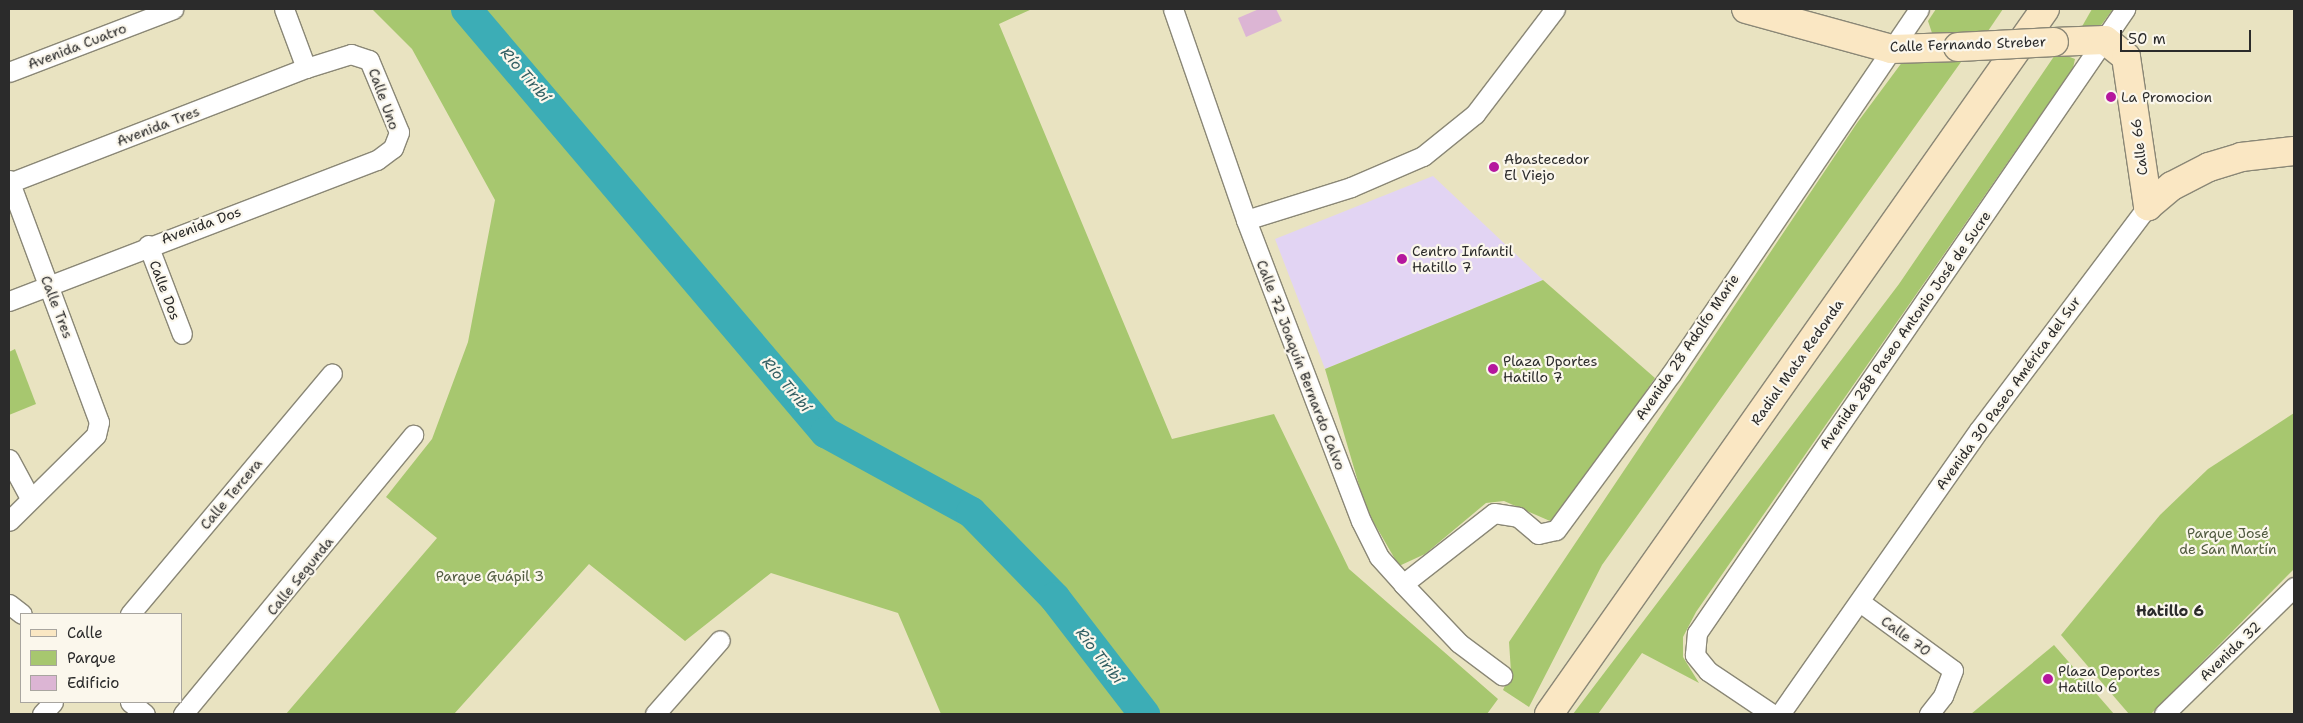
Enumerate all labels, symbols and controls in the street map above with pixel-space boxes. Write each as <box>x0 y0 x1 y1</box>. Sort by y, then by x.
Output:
street label: Avenida Cuatro <box>25 19 129 73</box>
scale bar <box>2123 20 2254 52</box>
text: 50 m <box>2128 29 2166 49</box>
street label: Calle Fernando Streber <box>1890 33 2046 55</box>
water label: Río Tiribí <box>497 44 553 106</box>
street label: Calle Uno <box>365 66 403 132</box>
place label: La Promocion <box>2121 89 2212 105</box>
marker: La Promocion <box>2105 91 2117 103</box>
street label: Avenida Tres <box>114 102 202 150</box>
street label: Calle 66 <box>2127 118 2151 176</box>
place label: Abastecedor El Viejo <box>1504 151 1589 184</box>
marker: Abastecedor El Viejo <box>1488 161 1500 173</box>
street label: Avenida Dos <box>159 203 243 247</box>
street label: Avenida 28B Paseo Antonio José de Sucre <box>1816 208 1994 452</box>
place label: Centro Infantil Hatillo 7 <box>1412 243 1513 276</box>
marker: Centro Infantil Hatillo 7 <box>1396 253 1408 265</box>
street label: Calle Dos <box>146 258 184 322</box>
street label: Calle 72 Joaquín Bernardo Calvo <box>1253 258 1349 472</box>
street label: Avenida 28 Adolfo Marie <box>1632 271 1742 423</box>
street label: Calle Tres <box>37 273 77 341</box>
street label: Avenida 30 Paseo América del Sur <box>1932 293 2084 493</box>
street label: Radial Mata Redonda <box>1747 296 1847 428</box>
place label: Plaza Dportes Hatillo 7 <box>1503 353 1597 386</box>
water label: Río Tiribí <box>758 354 814 416</box>
marker: Plaza Dportes Hatillo 7 <box>1487 363 1499 375</box>
street label: Calle Tercera <box>197 455 265 533</box>
park label: Parque José de San Martín <box>2179 525 2277 558</box>
street label: Calle Segunda <box>263 533 337 619</box>
park label: Parque Guápil 3 <box>436 568 544 584</box>
district label: Hatillo 6 <box>2136 603 2204 621</box>
street label: Calle 70 <box>1878 612 1934 660</box>
legend <box>20 613 182 703</box>
street label: Avenida 32 <box>2196 618 2264 684</box>
text: Calle <box>67 623 103 643</box>
water label: Río Tiribí <box>1072 625 1126 687</box>
text: Parque <box>67 648 116 668</box>
place label: Plaza Deportes Hatillo 6 <box>2058 663 2160 696</box>
text: Edificio <box>67 673 119 693</box>
marker: Plaza Deportes Hatillo 6 <box>2042 673 2054 685</box>

